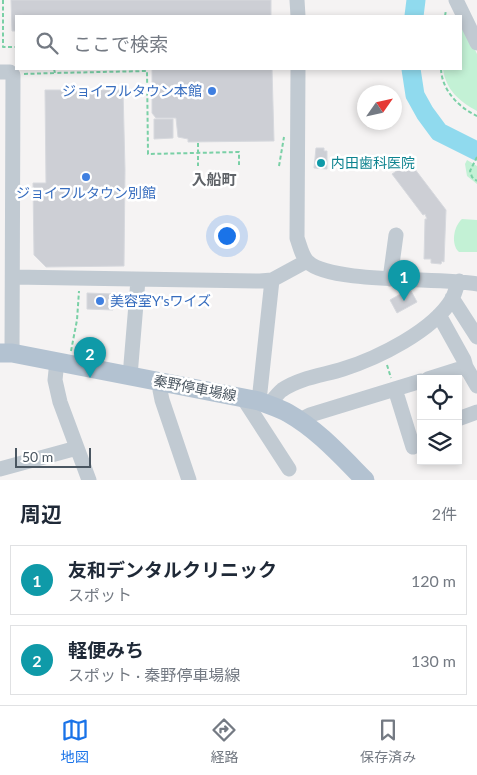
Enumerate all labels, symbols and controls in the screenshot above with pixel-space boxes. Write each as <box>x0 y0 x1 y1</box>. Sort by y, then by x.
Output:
search box <box>15 15 462 70</box>
icon: search <box>33 29 61 57</box>
text: ここで検索 <box>73 32 168 55</box>
place label: ジョイフルタウン本館 <box>62 82 202 99</box>
marker: ジョイフルタウン本館 <box>206 85 218 97</box>
north arrow <box>357 85 402 130</box>
place label: 内田歯科医院 <box>331 154 415 171</box>
marker: 内田歯科医院 <box>315 157 327 169</box>
district label: 入船町 <box>191 170 237 188</box>
marker: ジョイフルタウン別館 <box>80 171 92 183</box>
place label: ジョイフルタウン別館 <box>16 184 156 201</box>
your location <box>214 223 240 249</box>
pin: 1 <box>388 260 420 301</box>
place label: 美容室Y'sワイズ <box>110 292 211 309</box>
marker: 美容室Y'sワイズ <box>94 295 106 307</box>
pin: 2 <box>74 337 106 378</box>
street label: 秦野停車場線 <box>152 371 238 404</box>
map controls <box>417 375 462 465</box>
button: locate <box>417 375 462 420</box>
button: layers <box>417 420 462 465</box>
scale bar <box>15 445 91 468</box>
text: 50 m <box>22 448 53 465</box>
text: 周辺 <box>20 501 62 526</box>
text: 2件 <box>432 504 457 523</box>
text: 友和デンタルクリニック <box>68 558 277 581</box>
text: 1 <box>32 571 42 590</box>
text: 120 m <box>411 571 456 590</box>
text: スポット <box>68 585 132 604</box>
text: 軽便みち <box>68 638 144 661</box>
text: 2 <box>32 651 42 670</box>
text: 130 m <box>411 651 456 670</box>
text: スポット · 秦野停車場線 <box>68 665 240 684</box>
tab: 地図 <box>61 716 89 766</box>
tab: 経路 <box>210 716 238 766</box>
tab: 保存済み <box>360 716 416 766</box>

